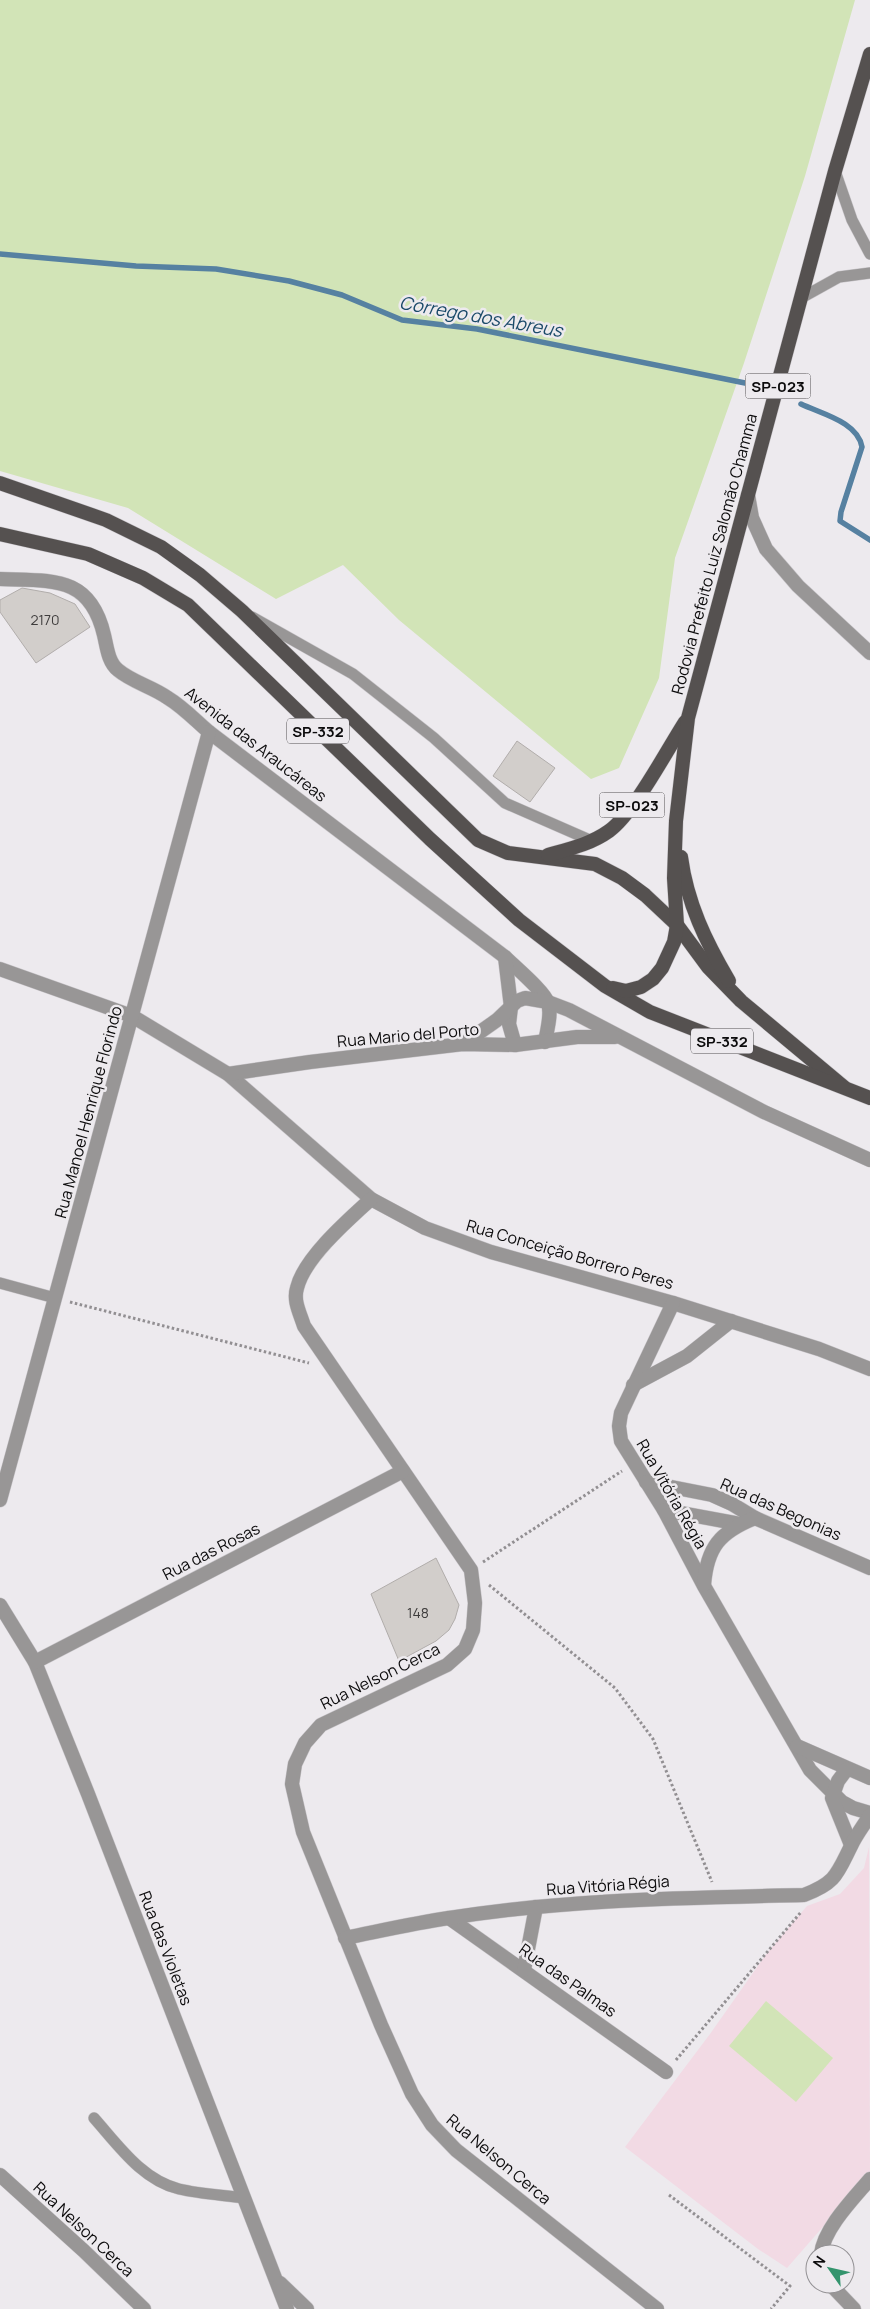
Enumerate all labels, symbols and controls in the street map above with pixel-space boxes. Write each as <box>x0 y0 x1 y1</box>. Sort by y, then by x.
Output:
water label: Córrego dos Abreus <box>398 290 566 342</box>
road number: SP-023 <box>746 374 810 398</box>
street label: Rodovia Prefeito Luiz Salomão Chamma <box>666 411 762 697</box>
house number: 2170 <box>30 610 60 629</box>
street label: Avenida das Araucáreas <box>180 681 332 807</box>
road number: SP-332 <box>287 718 349 744</box>
road number: SP-023 <box>600 792 664 818</box>
street label: Rua Manoel Henrique Florindo <box>49 1003 127 1221</box>
street label: Rua Mario del Porto <box>336 1018 480 1052</box>
road number: SP-332 <box>691 1028 753 1054</box>
street label: Rua Conceição Borrero Peres <box>464 1214 676 1294</box>
street label: Rua Vitória Régia <box>632 1435 712 1553</box>
street label: Rua das Begonias <box>717 1472 845 1546</box>
street label: Rua das Rosas <box>158 1517 264 1585</box>
house number: 148 <box>407 1603 429 1622</box>
street label: Rua Nelson Cerca <box>317 1638 443 1714</box>
street label: Rua Vitória Régia <box>546 1870 670 1900</box>
street label: Rua das Violetas <box>134 1888 198 2008</box>
street label: Rua das Palmas <box>515 1938 621 2022</box>
street label: Rua Nelson Cerca <box>442 2109 556 2209</box>
street label: Rua Nelson Cerca <box>29 2176 139 2282</box>
north arrow <box>805 2244 855 2294</box>
text: N <box>808 2252 829 2271</box>

